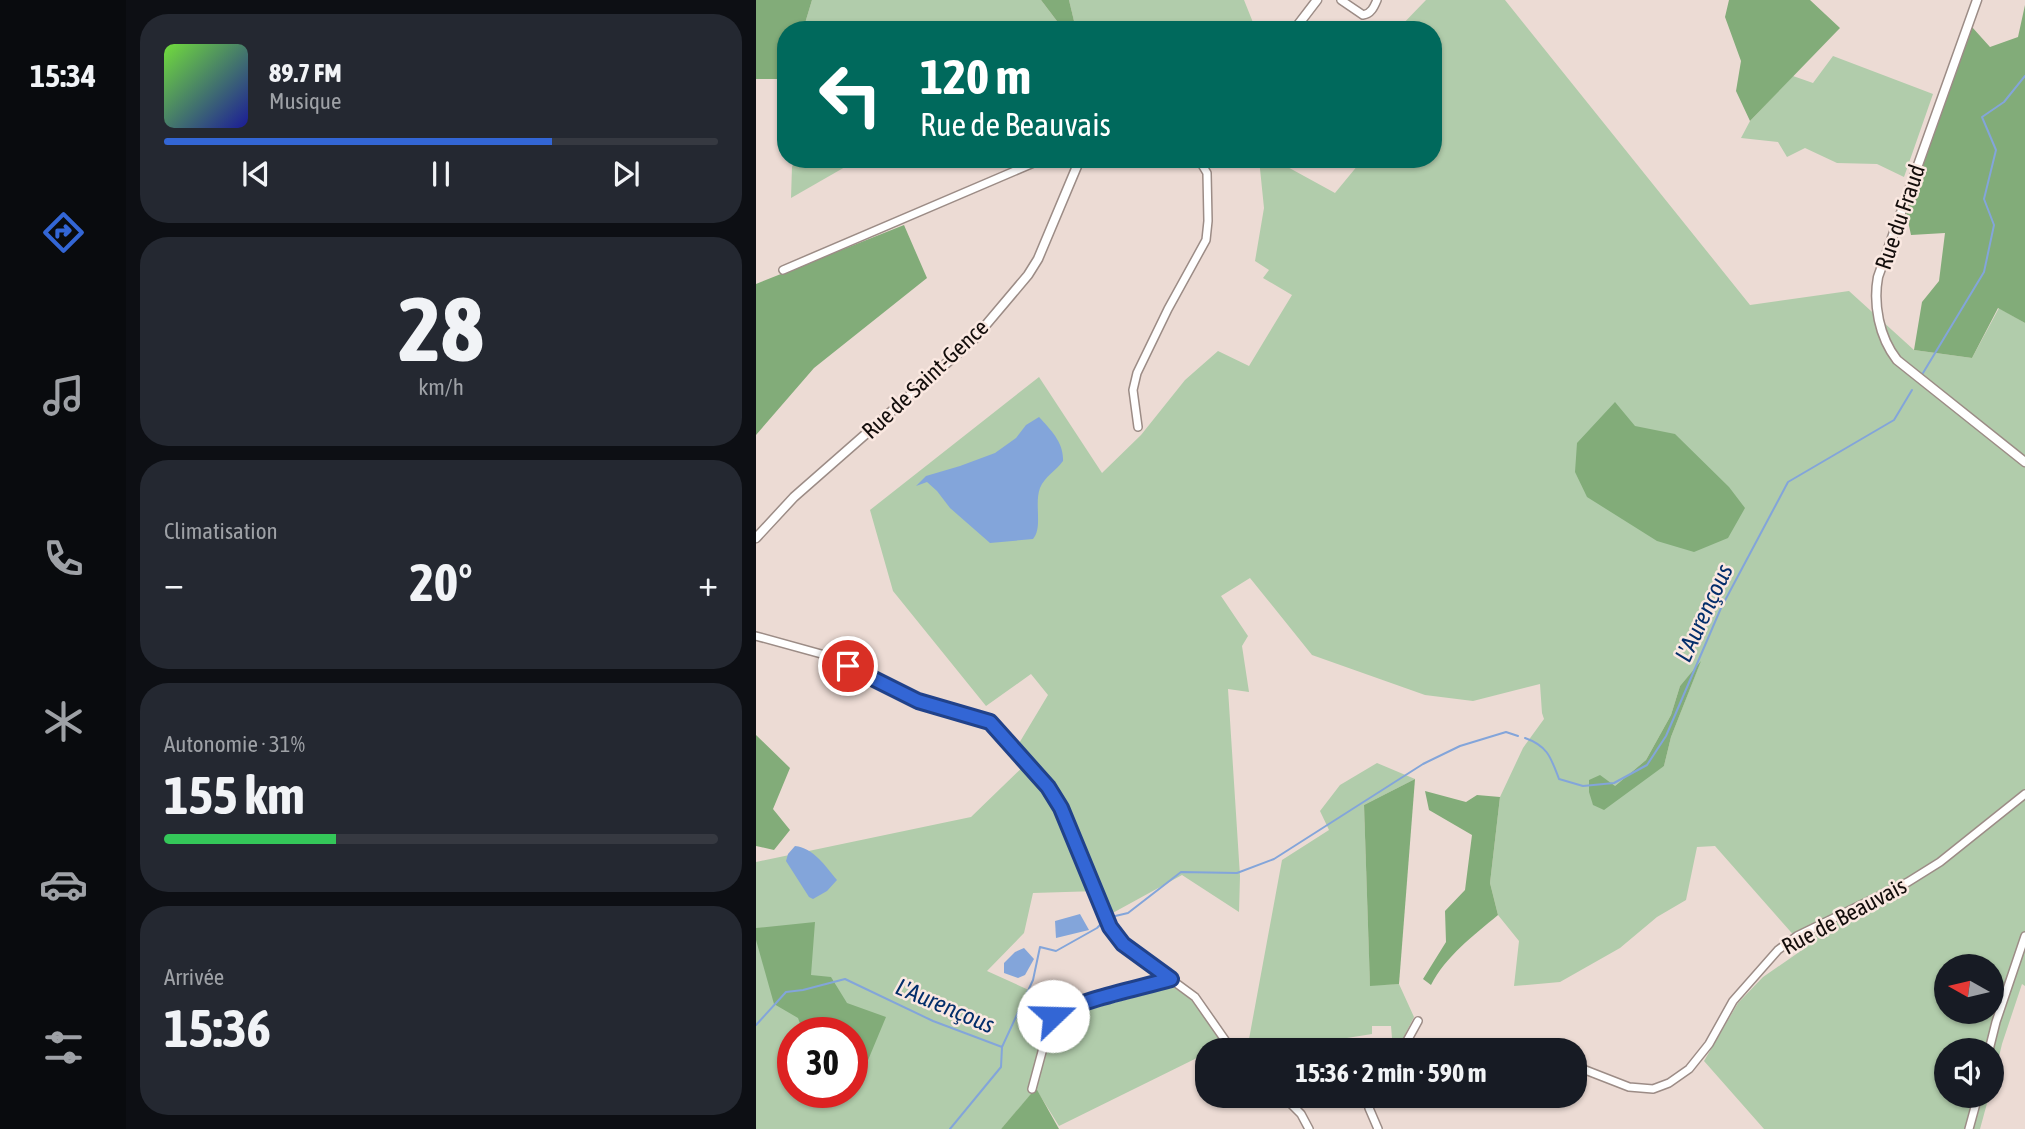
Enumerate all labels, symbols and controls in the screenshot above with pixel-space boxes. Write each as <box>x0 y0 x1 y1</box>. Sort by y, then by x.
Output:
text: 120 m <box>920 48 1031 104</box>
icon: left <box>805 49 896 140</box>
text: 15:34 <box>30 57 96 94</box>
text: 89.7 FM <box>269 58 342 88</box>
text: Musique <box>269 88 341 114</box>
text: Rue de Beauvais <box>920 106 1111 143</box>
icon: previous <box>237 155 275 193</box>
icon: pause <box>422 155 460 193</box>
icon: next <box>607 155 645 193</box>
street label: Rue du Fraud <box>1870 161 1930 273</box>
icon: directions <box>39 208 88 257</box>
text: 28 <box>398 276 484 380</box>
street label: Rue de Saint-Gence <box>857 314 993 444</box>
icon: music <box>39 371 88 420</box>
text: km/h <box>418 374 464 400</box>
text: Climatisation <box>164 518 278 544</box>
icon: phone <box>39 534 88 583</box>
text: 20° <box>409 552 473 612</box>
water label: L'Aurençous <box>1669 560 1738 666</box>
text: − <box>164 561 184 604</box>
text: + <box>698 561 718 604</box>
pin <box>818 636 878 696</box>
icon: arrive <box>829 647 867 685</box>
icon: climate <box>39 697 88 746</box>
text: Autonomie · 31% <box>164 731 305 757</box>
text: 155 km <box>164 765 305 825</box>
icon: car <box>39 860 88 909</box>
street label: Rue de Beauvais <box>1777 872 1911 960</box>
north arrow <box>1934 954 2004 1024</box>
map controls <box>1934 954 2004 1108</box>
text: Arrivée <box>164 964 224 990</box>
water label: L'Aurençous <box>892 973 999 1038</box>
position arrow <box>1016 979 1090 1053</box>
text: 15:36 <box>164 998 271 1058</box>
speed limit sign: 30 <box>777 1017 868 1108</box>
icon: filters <box>39 1023 88 1072</box>
button: sound <box>1934 1038 2004 1108</box>
text: 15:36 · 2 min · 590 m <box>1296 1058 1486 1088</box>

